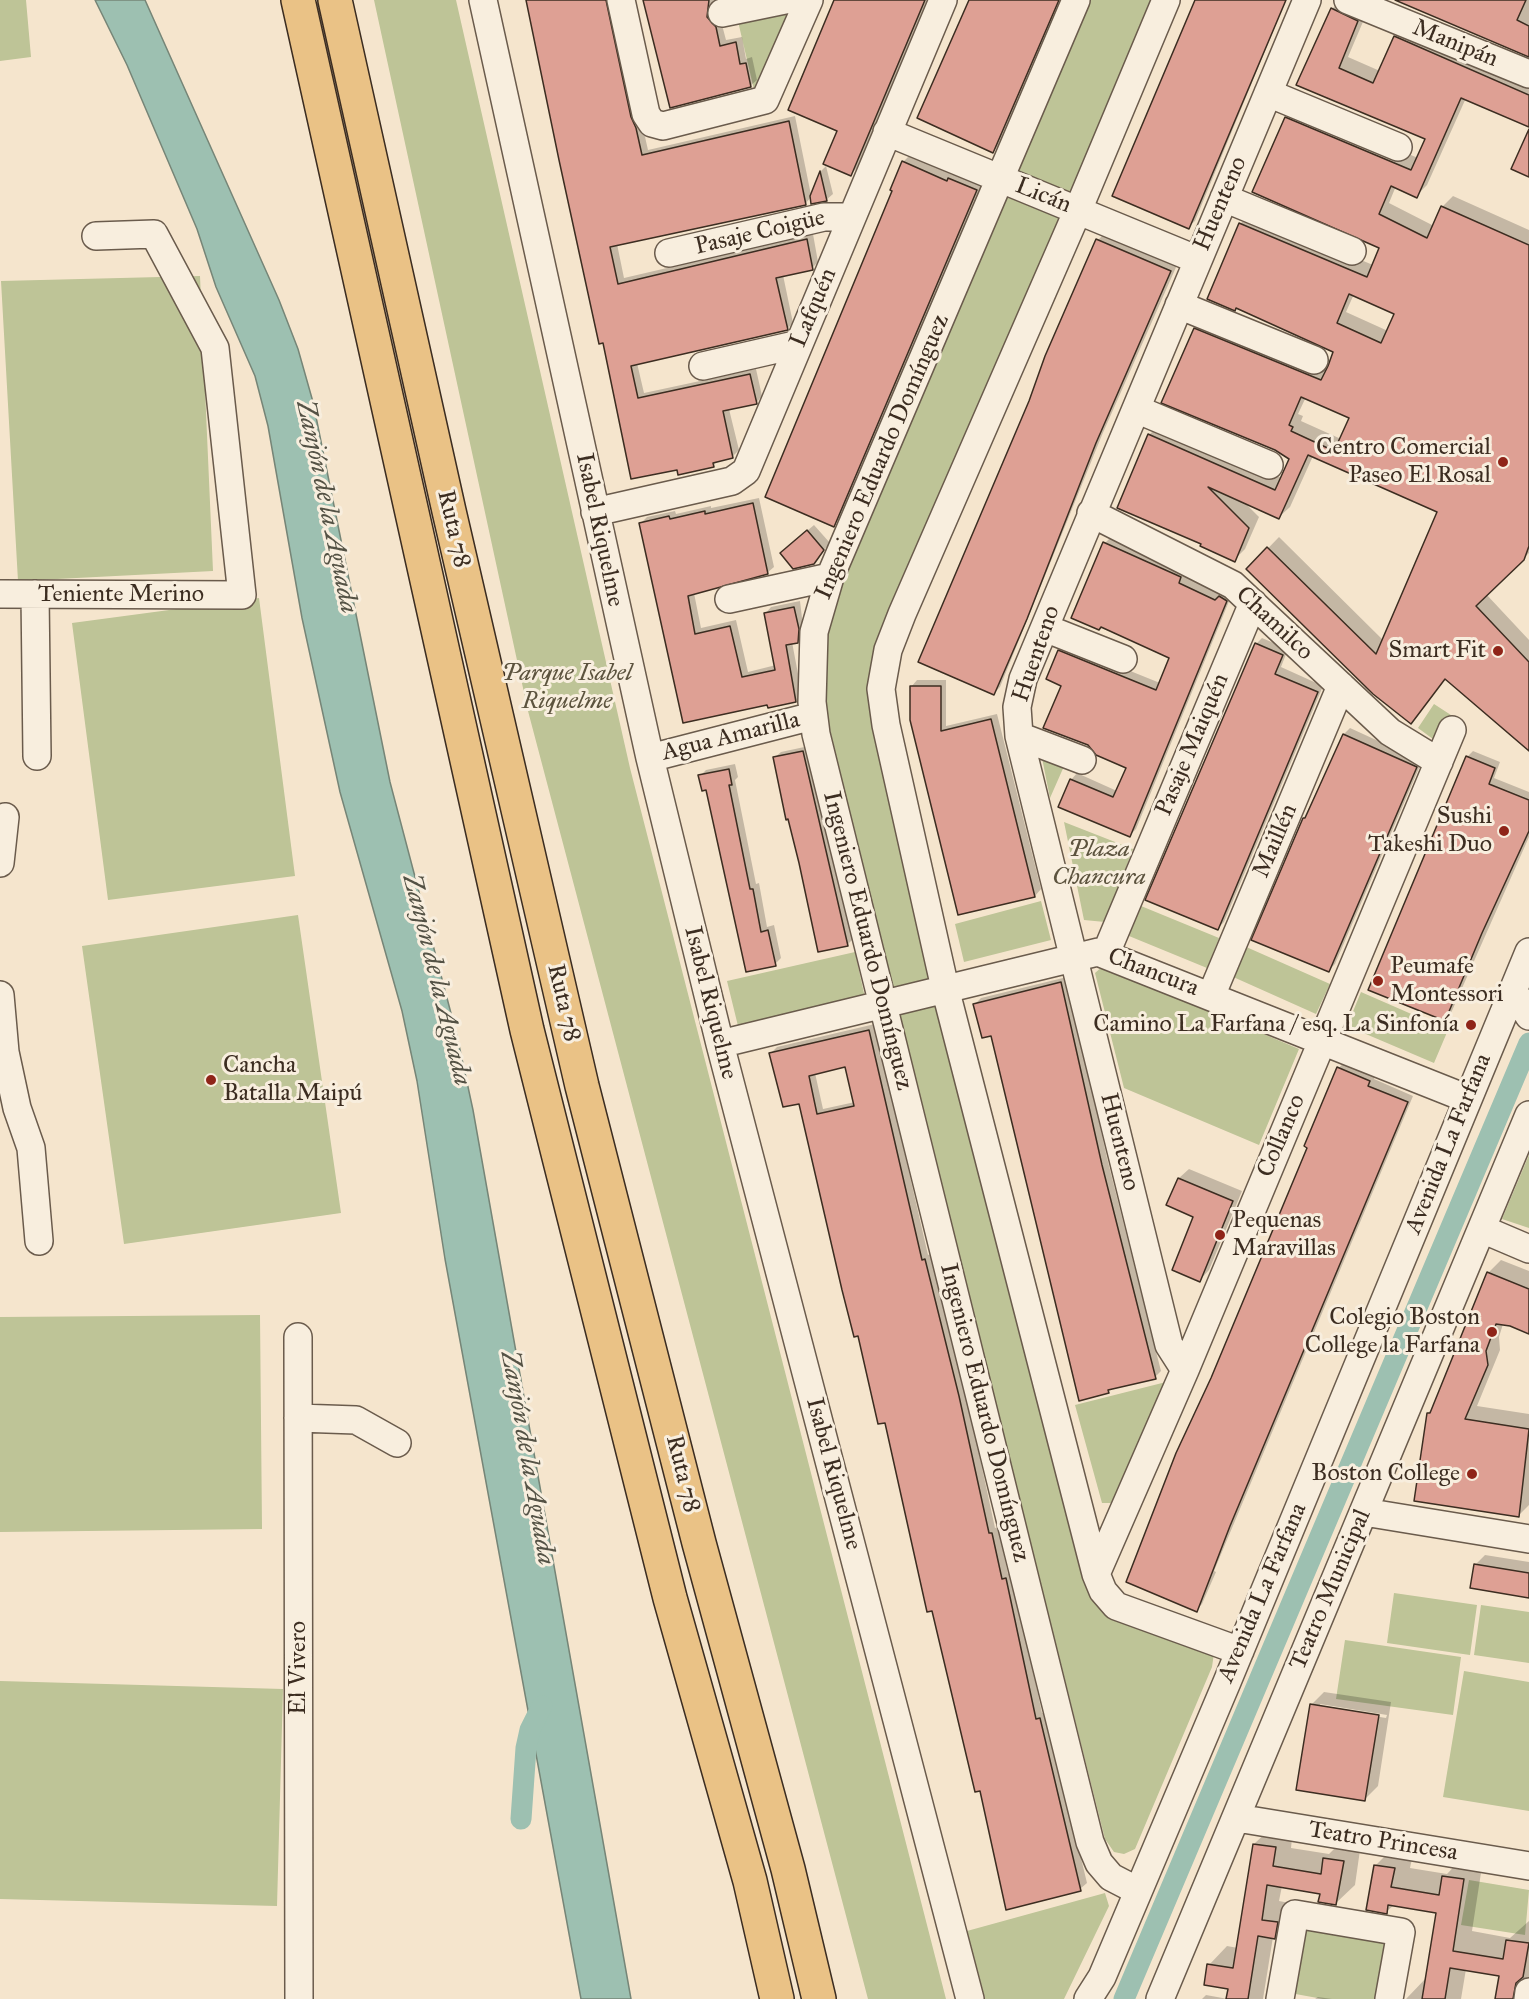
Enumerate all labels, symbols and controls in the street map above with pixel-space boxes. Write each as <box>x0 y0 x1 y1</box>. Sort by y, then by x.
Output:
street label: Manipán <box>1408 14 1502 74</box>
street label: Huenteno <box>1188 152 1254 256</box>
street label: Licán <box>1011 172 1075 220</box>
street label: Pasaje Coigüe <box>692 204 828 262</box>
street label: Lafquén <box>785 264 843 352</box>
street label: Ingeniero Eduardo Domínguez <box>810 310 956 604</box>
water label: Zanjón de la Aguada <box>288 398 364 616</box>
place label: Centro Comercial Paseo El Rosal <box>1316 434 1491 490</box>
street label: Isabel Riquelme <box>569 450 629 610</box>
marker: Centro Comercial Paseo El Rosal <box>1496 455 1510 469</box>
street label: Ruta 78 <box>430 487 476 571</box>
street label: Teniente Merino <box>38 581 204 609</box>
street label: Chamilco <box>1229 581 1319 667</box>
street label: Huenteno <box>1007 602 1067 706</box>
place label: Smart Fit <box>1389 637 1486 665</box>
marker: Smart Fit <box>1491 644 1505 658</box>
park label: Parque Isabel Riquelme <box>502 660 632 716</box>
street label: Pasaje Maiquén <box>1150 669 1236 821</box>
street label: Agua Amarilla <box>659 706 803 768</box>
street label: Ingeniero Eduardo Domínguez <box>816 789 918 1093</box>
street label: Maillén <box>1248 800 1304 882</box>
place label: Sushi Takeshi Duo <box>1368 803 1492 859</box>
marker: Sushi Takeshi Duo <box>1497 824 1511 838</box>
park label: Plaza Chancura <box>1052 836 1146 892</box>
water label: Zanjón de la Aguada <box>395 871 477 1089</box>
street label: Isabel Riquelme <box>677 924 743 1082</box>
street label: Chancura <box>1104 943 1202 1003</box>
place label: Peumafe Montessori <box>1390 953 1503 1009</box>
street label: Ruta 78 <box>540 961 586 1045</box>
marker: Peumafe Montessori <box>1371 974 1385 988</box>
place label: Camino La Farfana / esq. La Sinfonía <box>1093 1011 1459 1039</box>
marker: Camino La Farfana / esq. La Sinfonía <box>1464 1018 1478 1032</box>
street label: Avenida La Farfana <box>1400 1050 1498 1238</box>
place label: Cancha Batalla Maipú <box>223 1052 362 1108</box>
marker: Cancha Batalla Maipú <box>204 1073 218 1087</box>
street label: Huenteno <box>1093 1090 1145 1194</box>
street label: Collanco <box>1252 1090 1312 1182</box>
place label: Pequenas Maravillas <box>1232 1207 1336 1263</box>
marker: Pequenas Maravillas <box>1213 1228 1227 1242</box>
street label: Ingeniero Eduardo Domínguez <box>933 1261 1035 1565</box>
place label: Colegio Boston College la Farfana <box>1305 1304 1480 1360</box>
marker: Colegio Boston College la Farfana <box>1485 1325 1499 1339</box>
water label: Zanjón de la Aguada <box>493 1349 561 1567</box>
street label: Isabel Riquelme <box>799 1395 867 1553</box>
street label: Ruta 78 <box>658 1432 706 1516</box>
place label: Boston College <box>1312 1460 1460 1488</box>
marker: Boston College <box>1465 1467 1479 1481</box>
street label: Avenida La Farfana <box>1212 1499 1314 1687</box>
street label: Teatro Municipal <box>1284 1505 1378 1675</box>
street label: El Vivero <box>285 1621 313 1715</box>
street label: Teatro Princesa <box>1306 1816 1460 1868</box>

